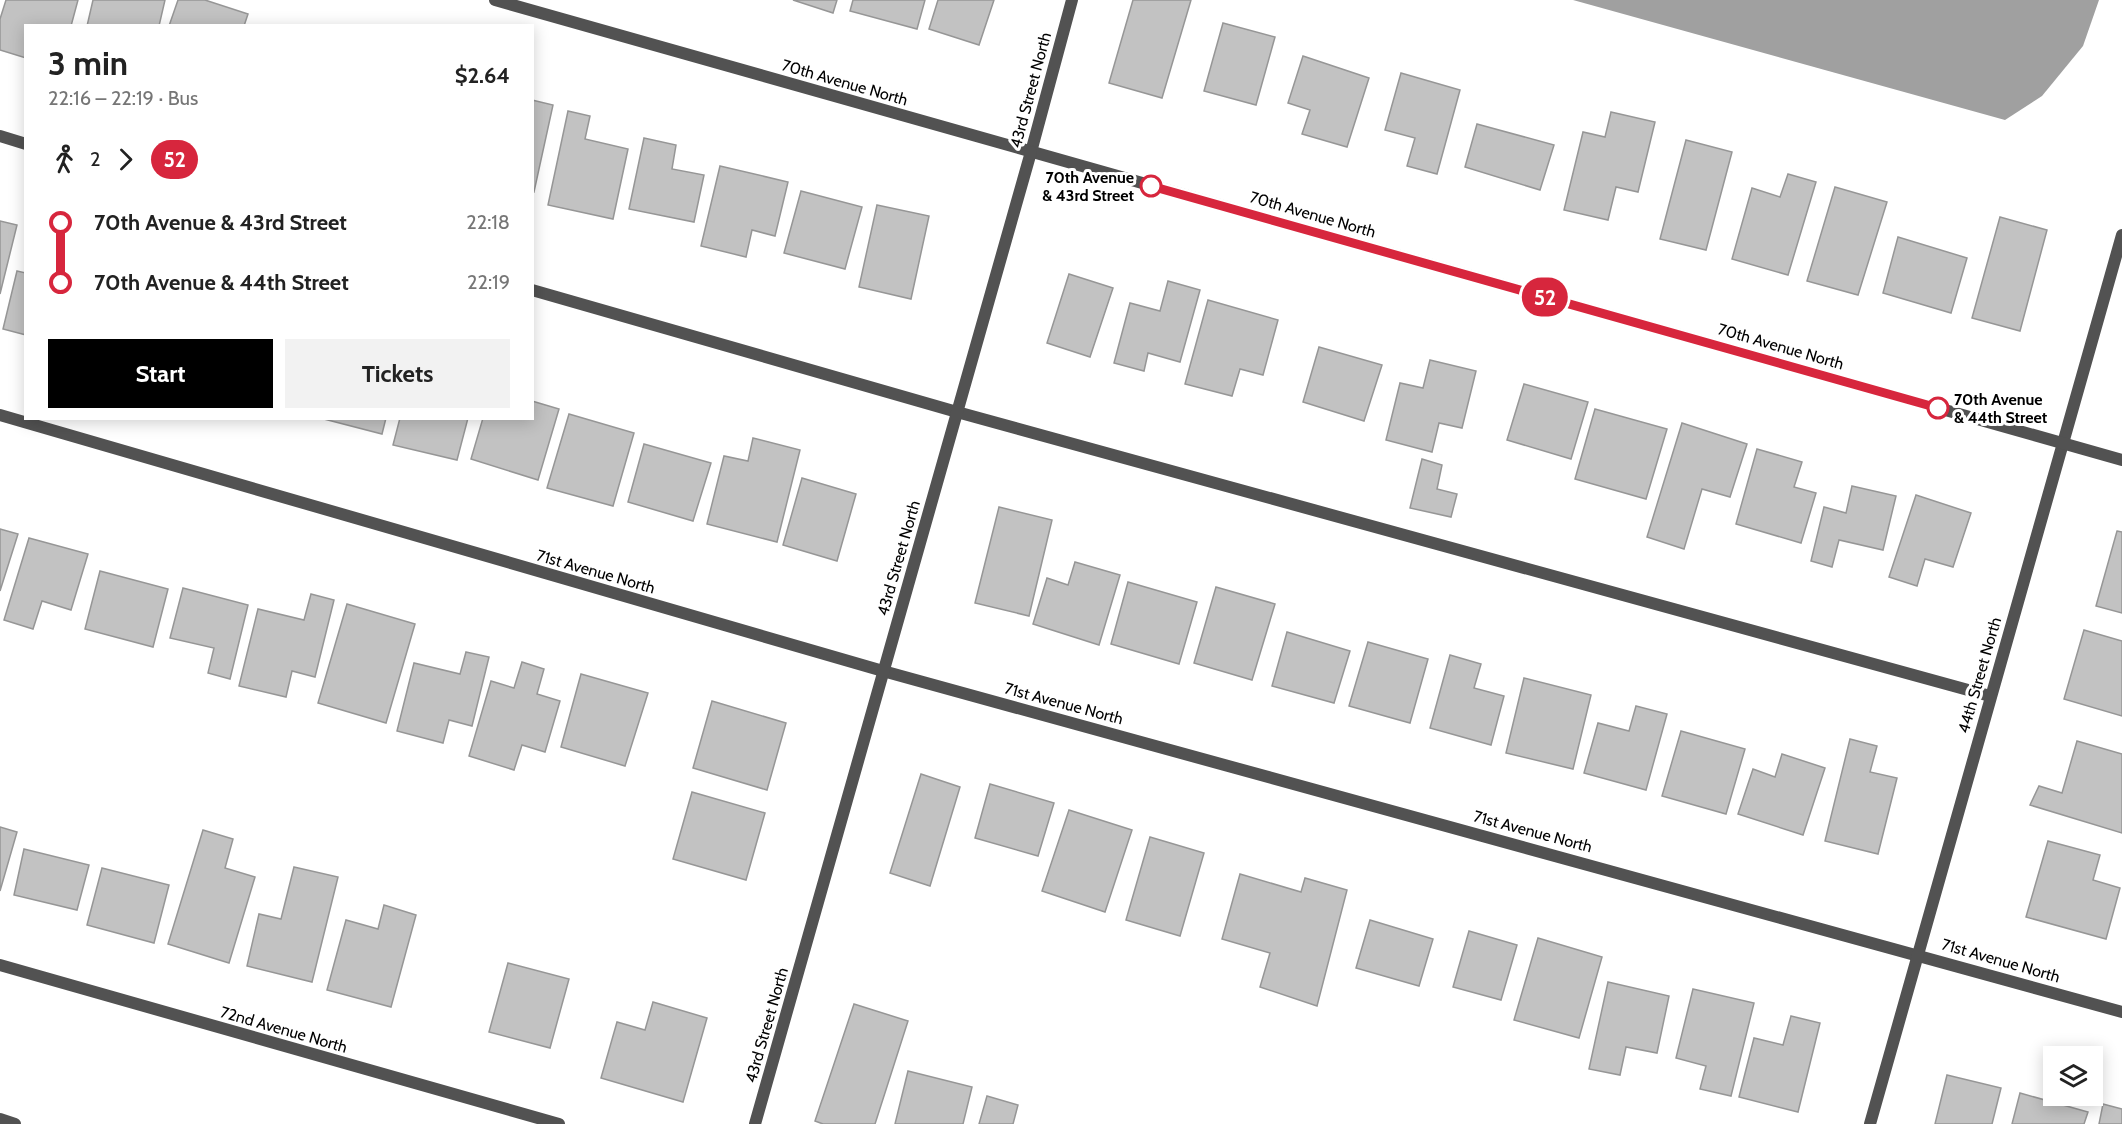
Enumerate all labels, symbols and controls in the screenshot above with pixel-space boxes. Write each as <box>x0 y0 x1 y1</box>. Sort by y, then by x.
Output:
street label: 43rd Street North <box>1006 30 1055 150</box>
text: 3 min <box>48 43 128 83</box>
street label: 70th Avenue North <box>780 55 910 110</box>
text: $2.64 <box>455 62 510 89</box>
text: 22:16 – 22:19 · Bus <box>48 86 198 110</box>
icon: walk <box>48 143 81 176</box>
icon: forward <box>109 143 142 176</box>
text: 2 <box>90 147 100 171</box>
text: 52 <box>163 147 186 172</box>
place label: 70th Avenue & 43rd Street <box>1042 168 1134 205</box>
marker: 70th Avenue & 43rd Street <box>1140 175 1162 197</box>
street label: 70th Avenue North <box>1248 187 1378 242</box>
text: 70th Avenue & 43rd Street <box>94 209 347 236</box>
text: 22:18 <box>466 210 510 234</box>
text: 70th Avenue & 44th Street <box>94 269 349 296</box>
text: 22:19 <box>467 270 510 294</box>
line badge: 52 <box>1518 278 1572 316</box>
text: 52 <box>1534 285 1556 310</box>
street label: 70th Avenue North <box>1716 319 1846 374</box>
button: Start <box>48 339 273 408</box>
button: Tickets <box>285 339 510 408</box>
place label: 70th Avenue & 44th Street <box>1954 390 2048 427</box>
marker: 70th Avenue & 44th Street <box>1927 397 1949 419</box>
street label: 43rd Street North <box>873 498 924 618</box>
street label: 71st Avenue North <box>535 546 657 597</box>
street label: 44th Street North <box>1954 615 2005 735</box>
street label: 71st Avenue North <box>1002 678 1125 728</box>
street label: 71st Avenue North <box>1471 806 1594 856</box>
street label: 71st Avenue North <box>1940 935 2062 986</box>
street label: 43rd Street North <box>741 965 792 1085</box>
street label: 72nd Avenue North <box>218 1002 350 1057</box>
map controls <box>2043 1046 2103 1106</box>
button: layers <box>2043 1046 2103 1106</box>

